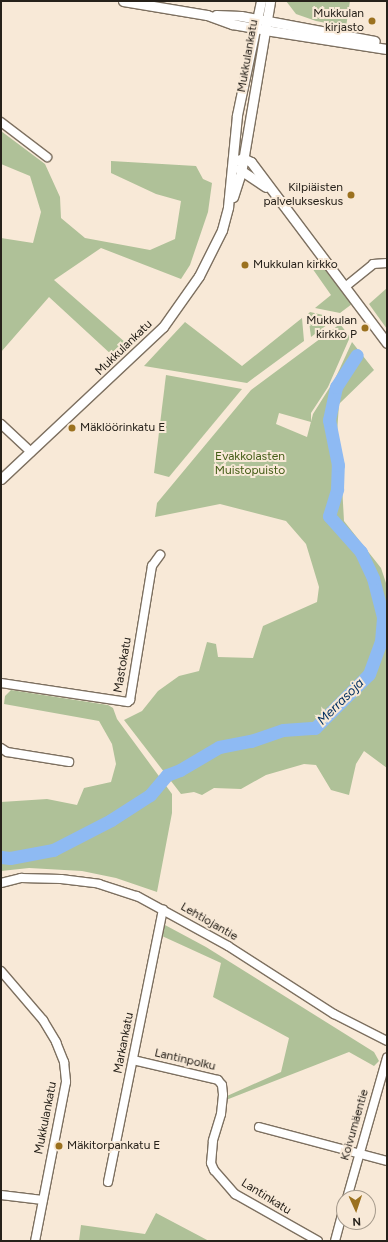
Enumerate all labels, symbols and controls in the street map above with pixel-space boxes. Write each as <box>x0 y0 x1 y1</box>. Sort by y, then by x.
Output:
place label: Mukkulan kirjasto <box>313 7 364 35</box>
marker: Mukkulan kirjasto <box>367 16 377 26</box>
street label: Mukkulankatu <box>235 18 261 94</box>
place label: Kilpiäisten palvelukseskus <box>263 181 343 209</box>
marker: Kilpiäisten palvelukseskus <box>346 190 356 200</box>
place label: Mukkulan kirkko <box>253 258 338 272</box>
marker: Mukkulan kirkko <box>240 260 250 270</box>
place label: Mukkulan kirkko P <box>306 314 357 342</box>
street label: Mukkulankatu <box>92 317 156 379</box>
marker: Mukkulan kirkko P <box>360 323 370 333</box>
place label: Mäklöörinkatu E <box>80 421 165 435</box>
marker: Mäklöörinkatu E <box>67 423 77 433</box>
park label: Evakkolasten Muistopuisto <box>215 450 285 478</box>
street label: Mastokatu <box>111 636 135 694</box>
water label: Merrasoja <box>315 676 367 728</box>
street label: Lehtiojantie <box>178 900 240 944</box>
street label: Markankatu <box>111 1011 137 1075</box>
street label: Lantinpolku <box>153 1046 217 1074</box>
street label: Mukkulankatu <box>32 1080 60 1156</box>
street label: Koivumäentie <box>338 1088 372 1162</box>
place label: Mäkitorpankatu E <box>67 1139 160 1153</box>
marker: Mäkitorpankatu E <box>54 1141 64 1151</box>
street label: Lantinkatu <box>238 1176 294 1218</box>
north arrow <box>336 1190 376 1230</box>
text: N <box>352 1215 361 1228</box>

